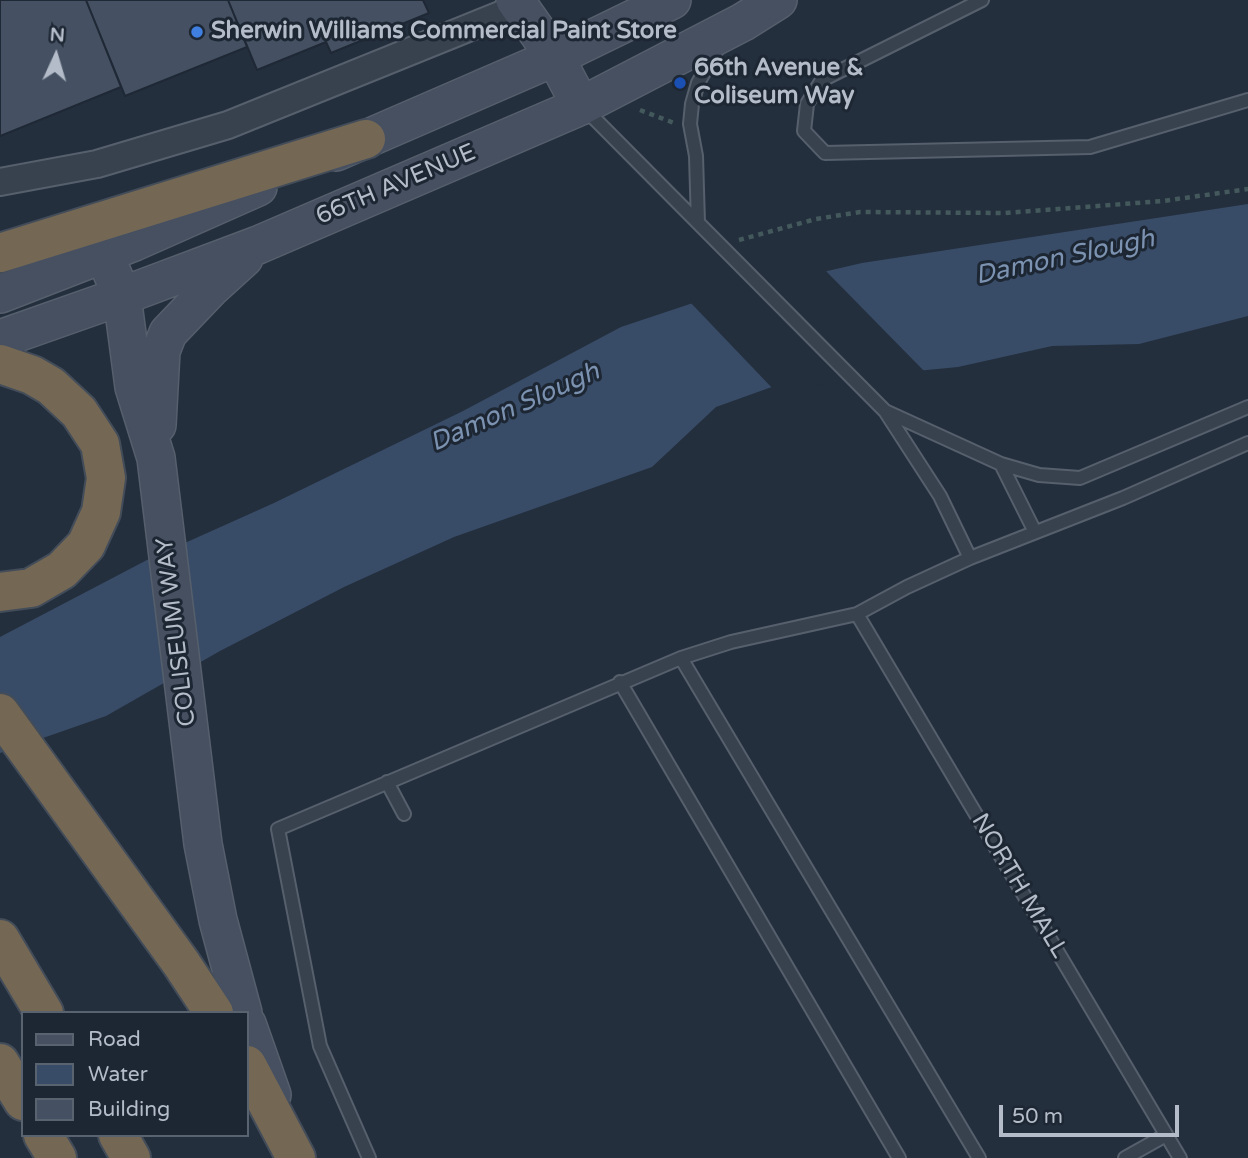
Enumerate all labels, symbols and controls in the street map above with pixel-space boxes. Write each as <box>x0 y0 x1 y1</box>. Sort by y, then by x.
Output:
place label: Sherwin Williams Commercial Paint Store <box>211 18 677 46</box>
north arrow <box>21 21 91 91</box>
text: N <box>49 24 66 47</box>
marker: Sherwin Williams Commercial Paint Store <box>189 24 205 40</box>
place label: 66th Avenue & Coliseum Way <box>694 55 864 111</box>
marker: 66th Avenue & Coliseum Way <box>672 75 688 91</box>
street label: 66TH AVENUE <box>312 138 480 232</box>
water label: Damon Slough <box>973 224 1157 292</box>
water label: Damon Slough <box>425 357 605 459</box>
street label: COLISEUM WAY <box>151 536 203 728</box>
street label: NORTH MALL <box>965 808 1073 964</box>
legend <box>21 1011 248 1137</box>
text: Road <box>88 1027 141 1052</box>
text: Water <box>88 1062 148 1087</box>
scale bar <box>1003 1092 1183 1136</box>
text: Building <box>88 1097 170 1122</box>
text: 50 m <box>1012 1104 1063 1129</box>

